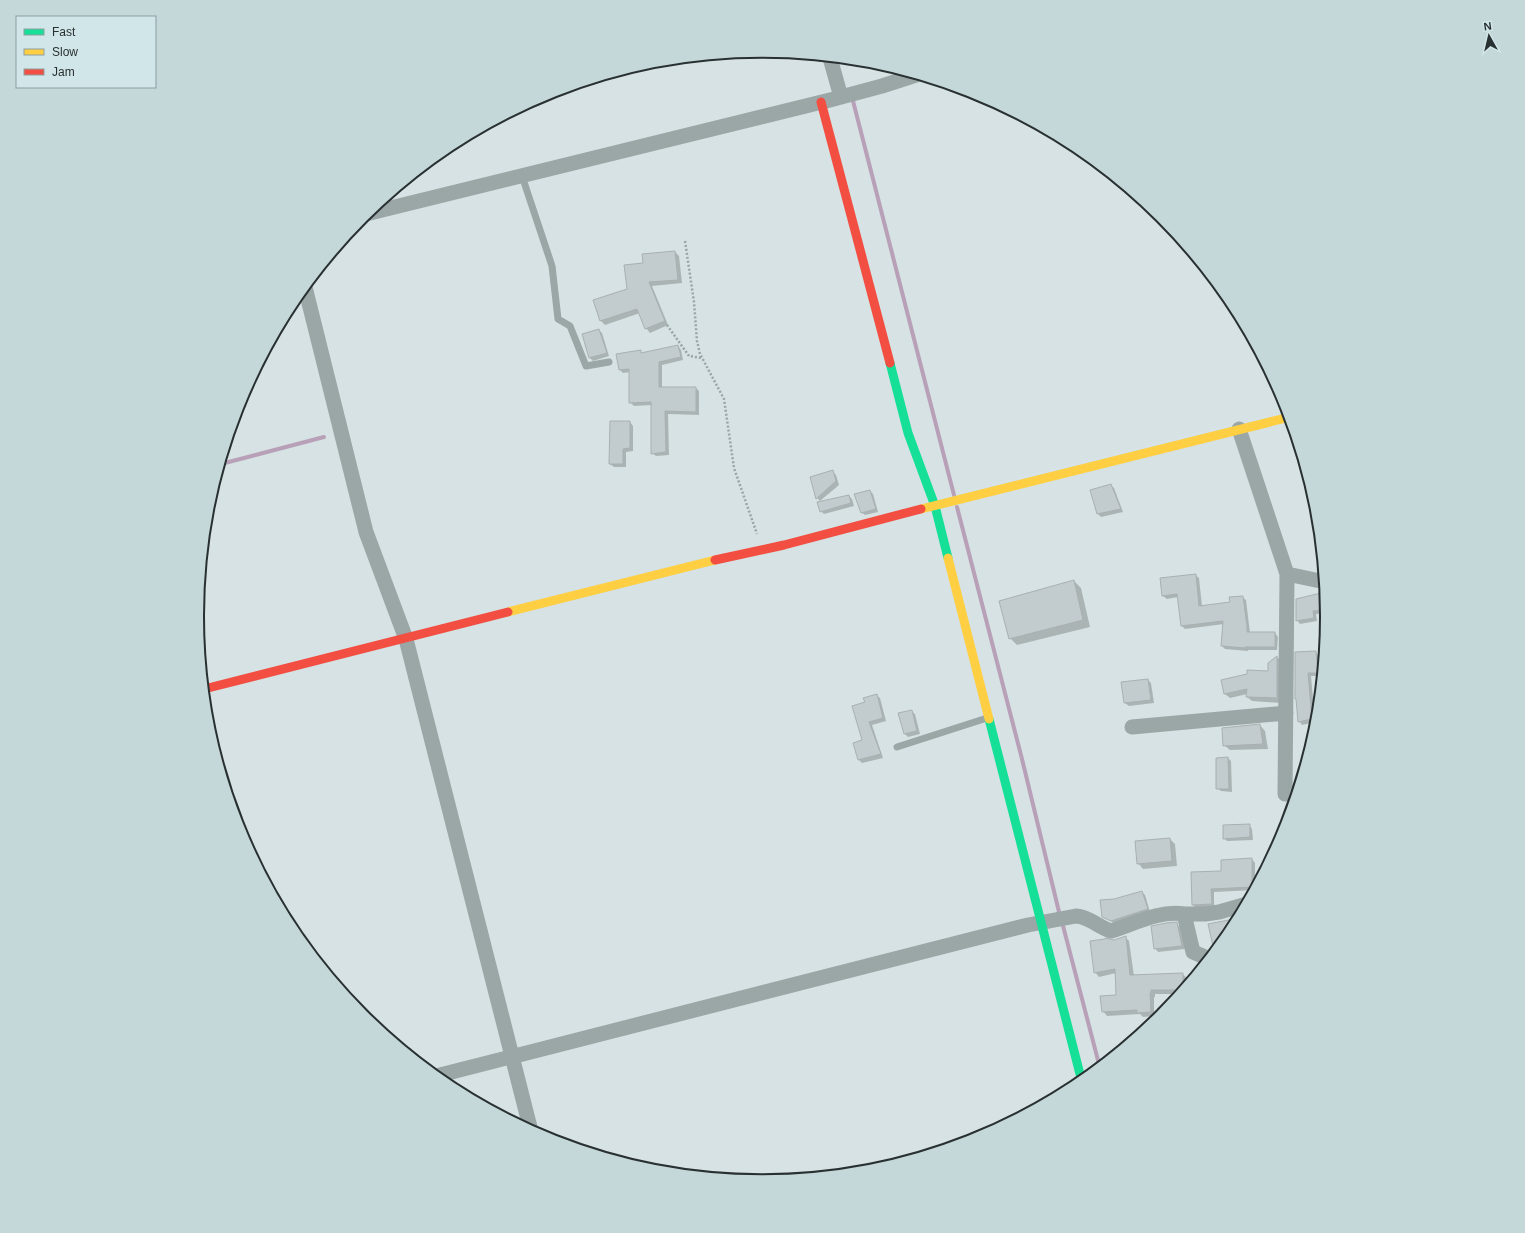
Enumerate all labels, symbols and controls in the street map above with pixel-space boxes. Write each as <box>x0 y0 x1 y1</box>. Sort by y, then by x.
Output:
legend <box>16 16 156 88</box>
north arrow <box>1469 16 1509 56</box>
text: N <box>1483 20 1492 33</box>
text: Fast <box>52 25 76 39</box>
text: Slow <box>52 45 78 59</box>
text: Jam <box>52 65 75 79</box>

